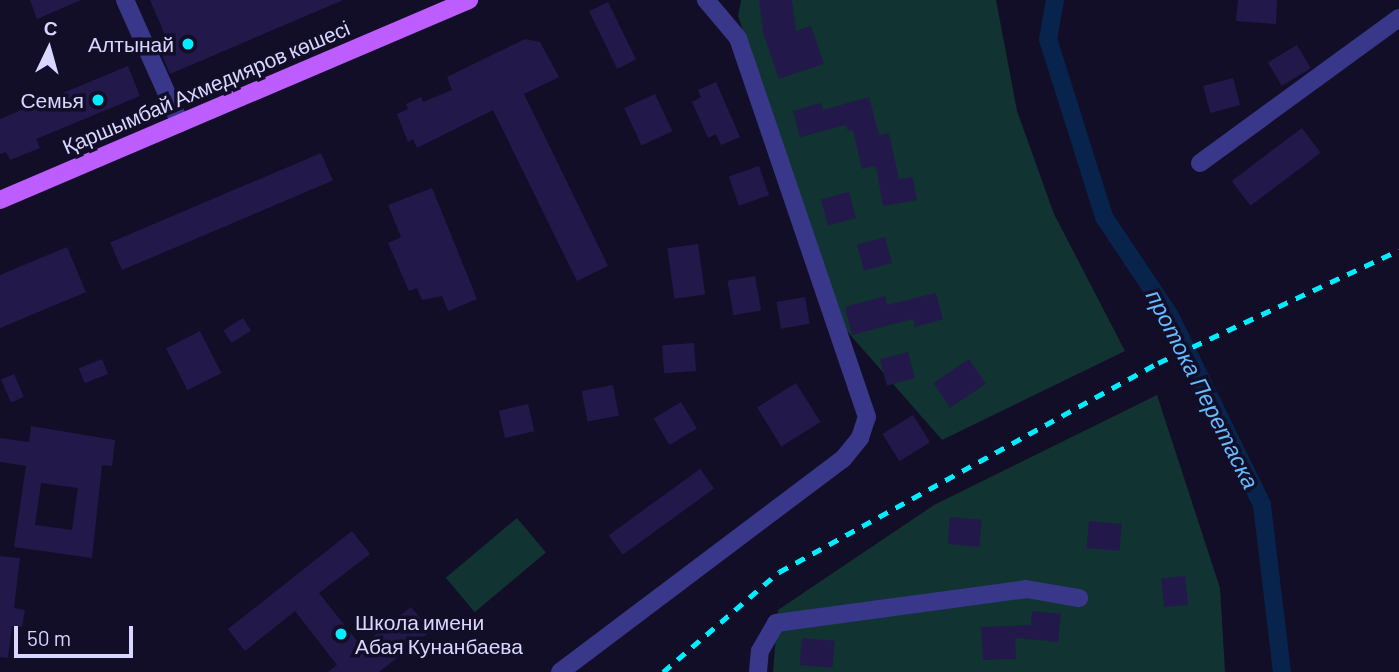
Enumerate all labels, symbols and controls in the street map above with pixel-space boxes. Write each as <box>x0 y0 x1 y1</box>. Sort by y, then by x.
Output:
north arrow <box>14 14 84 84</box>
street label: Қаршымбай Ахмедияров көшесі <box>59 15 353 159</box>
text: С <box>43 16 59 40</box>
place label: Алтынай <box>88 31 174 57</box>
marker: Алтынай <box>180 36 196 52</box>
place label: Семья <box>20 87 84 113</box>
marker: Семья <box>90 92 106 108</box>
water label: протока Перетаска <box>1141 285 1265 493</box>
place label: Школа имени Абая Кунанбаева <box>355 609 523 659</box>
scale bar <box>18 612 136 656</box>
text: 50 m <box>27 625 71 650</box>
marker: Школа имени Абая Кунанбаева <box>333 626 349 642</box>

